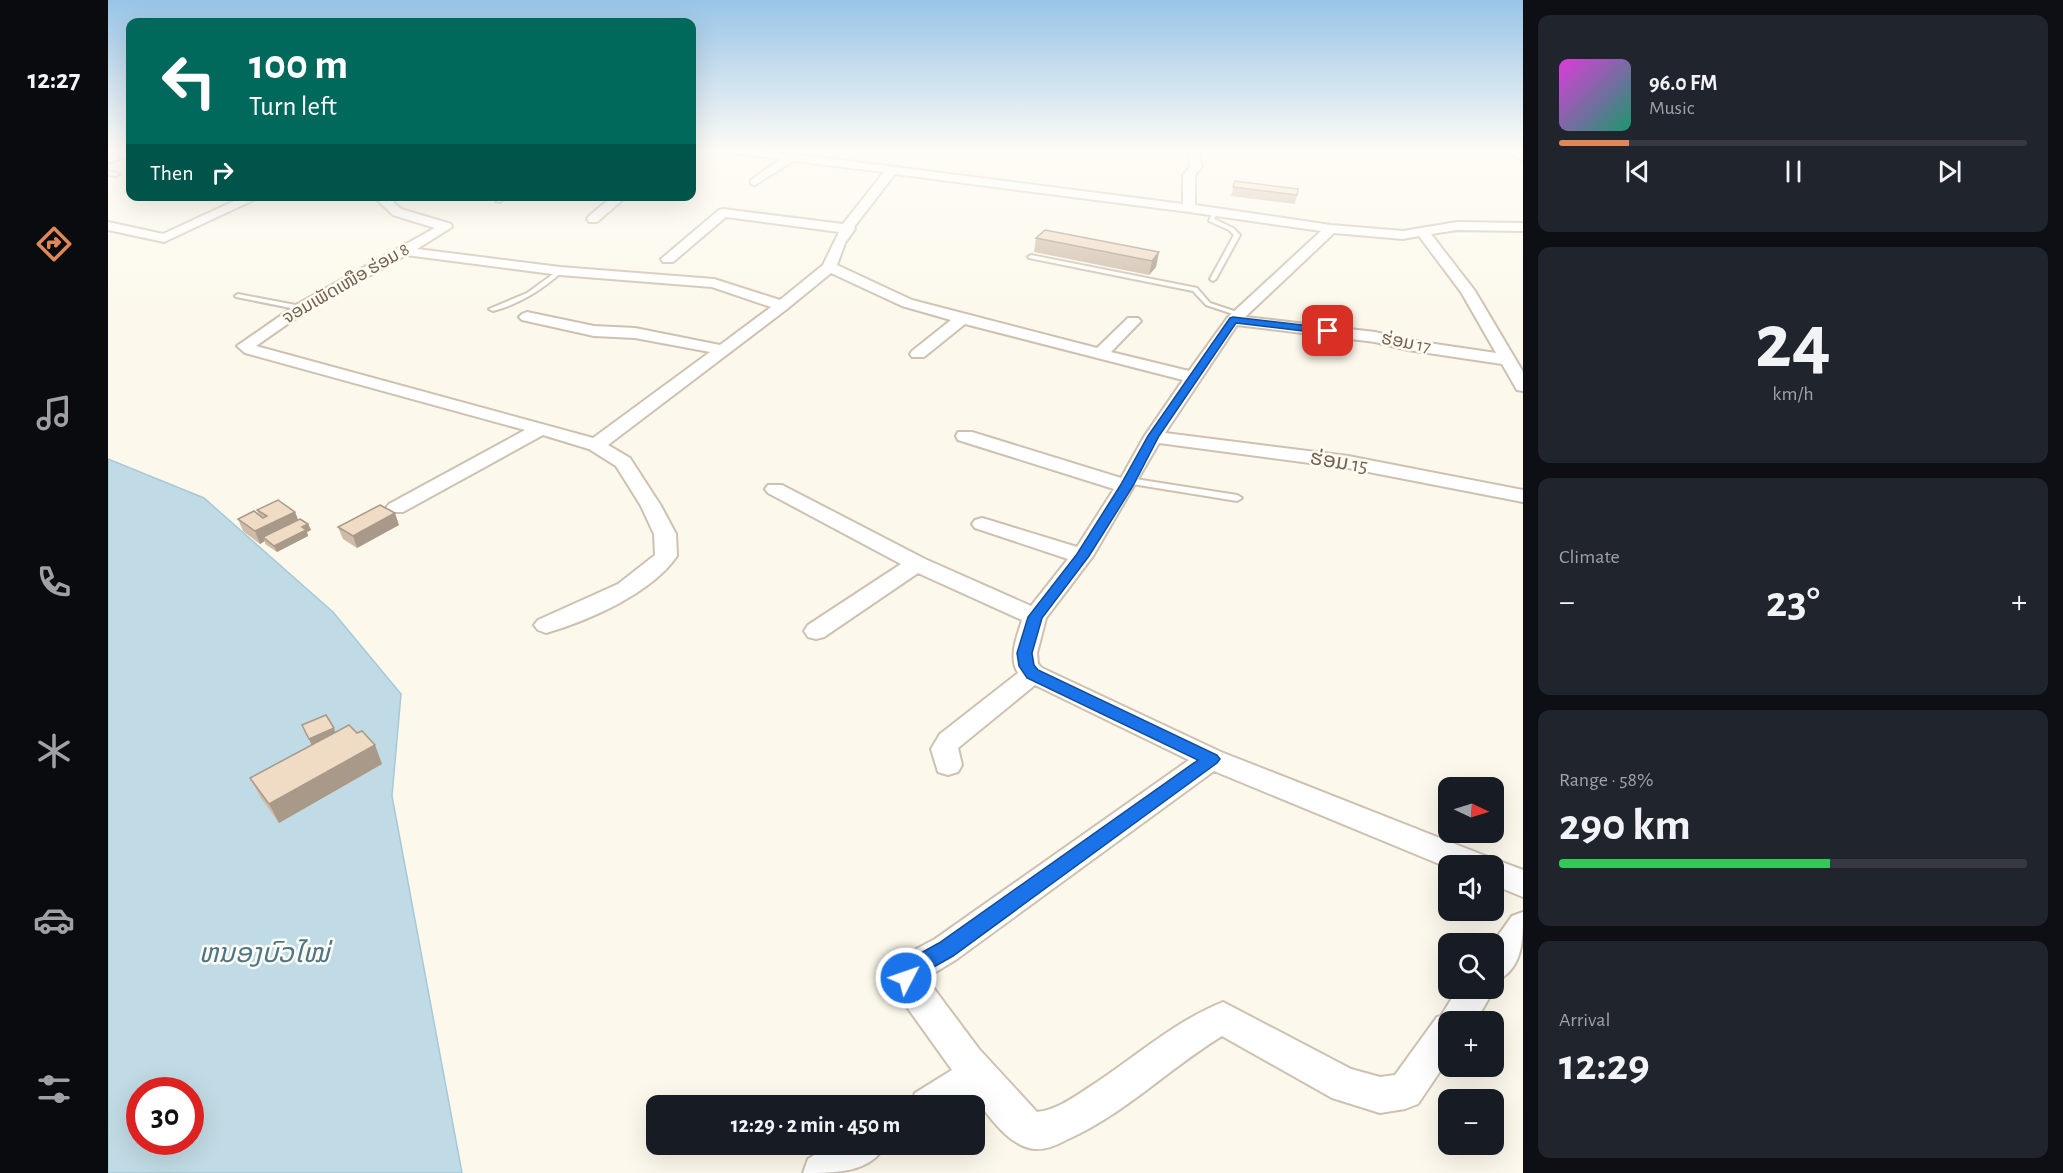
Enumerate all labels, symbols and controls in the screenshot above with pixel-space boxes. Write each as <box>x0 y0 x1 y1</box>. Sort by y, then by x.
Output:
icon: left <box>150 42 228 120</box>
text: 100 m <box>249 44 348 86</box>
text: 12:27 <box>27 66 81 93</box>
text: 96.0 FM <box>1649 72 1717 94</box>
text: Turn left <box>249 93 337 120</box>
text: Music <box>1649 98 1695 118</box>
icon: previous <box>1621 155 1654 188</box>
icon: pause <box>1777 155 1810 188</box>
icon: next <box>1933 155 1966 188</box>
icon: right <box>206 156 239 189</box>
text: Then <box>150 162 194 184</box>
icon: directions <box>33 223 75 265</box>
street label: ຈອມເພັດເໜືອ ຮ່ອມ 8 <box>279 239 413 328</box>
text: 24 <box>1755 304 1831 382</box>
pin <box>1302 305 1353 356</box>
icon: arrive <box>1311 314 1344 347</box>
street label: ຮ່ອມ 17 <box>1380 328 1432 357</box>
text: km/h <box>1772 384 1814 404</box>
icon: music <box>33 392 75 434</box>
street label: ຮ່ອມ 15 <box>1309 446 1370 477</box>
text: Climate <box>1559 547 1620 567</box>
icon: phone <box>33 561 75 603</box>
text: 23° <box>1766 580 1820 625</box>
text: − <box>1559 586 1575 619</box>
text: + <box>2011 586 2027 619</box>
icon: climate <box>33 730 75 772</box>
text: Range · 58% <box>1559 770 1654 790</box>
north arrow <box>1438 777 1504 843</box>
map controls <box>1438 777 1504 1155</box>
text: 290 km <box>1559 803 1691 848</box>
button: sound <box>1438 855 1504 921</box>
icon: car <box>33 899 75 941</box>
button: search <box>1438 933 1504 999</box>
water label: ຫນອງບົວໄໝ່ <box>199 939 333 967</box>
position arrow <box>874 946 938 1010</box>
text: Arrival <box>1559 1010 1610 1030</box>
button: + <box>1438 1011 1504 1077</box>
text: 12:29 <box>1559 1043 1650 1088</box>
icon: filters <box>33 1068 75 1110</box>
speed limit sign: 30 <box>126 1077 204 1155</box>
button: − <box>1438 1089 1504 1155</box>
text: 12:29 · 2 min · 450 m <box>731 1114 900 1136</box>

